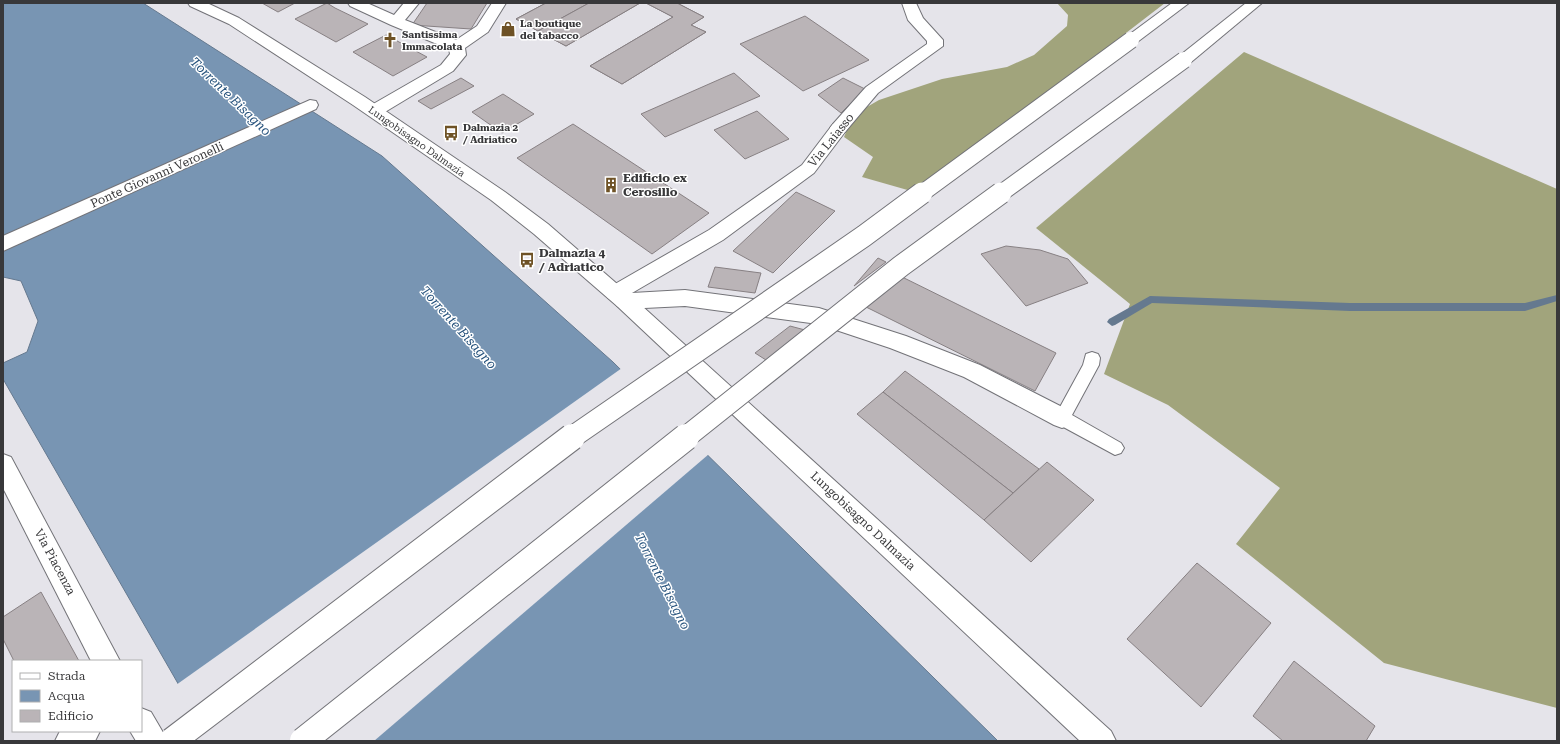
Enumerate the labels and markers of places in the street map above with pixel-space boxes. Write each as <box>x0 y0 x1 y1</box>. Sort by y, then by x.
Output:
place label: La boutique del tabacco <box>520 18 581 41</box>
shop icon: La boutique del tabacco <box>499 20 517 38</box>
place label: Santissima Immacolata <box>402 29 462 52</box>
church icon: Santissima Immacolata <box>381 31 399 49</box>
place label: Dalmazia 2 / Adriatico <box>462 122 519 145</box>
bus stop icon: Dalmazia 2 / Adriatico <box>442 124 460 142</box>
place label: Edificio ex Cerosillo <box>623 171 687 199</box>
building icon: Edificio ex Cerosillo <box>602 176 620 194</box>
place label: Dalmazia 4 / Adriatico <box>538 246 605 274</box>
bus stop icon: Dalmazia 4 / Adriatico <box>518 251 536 269</box>

